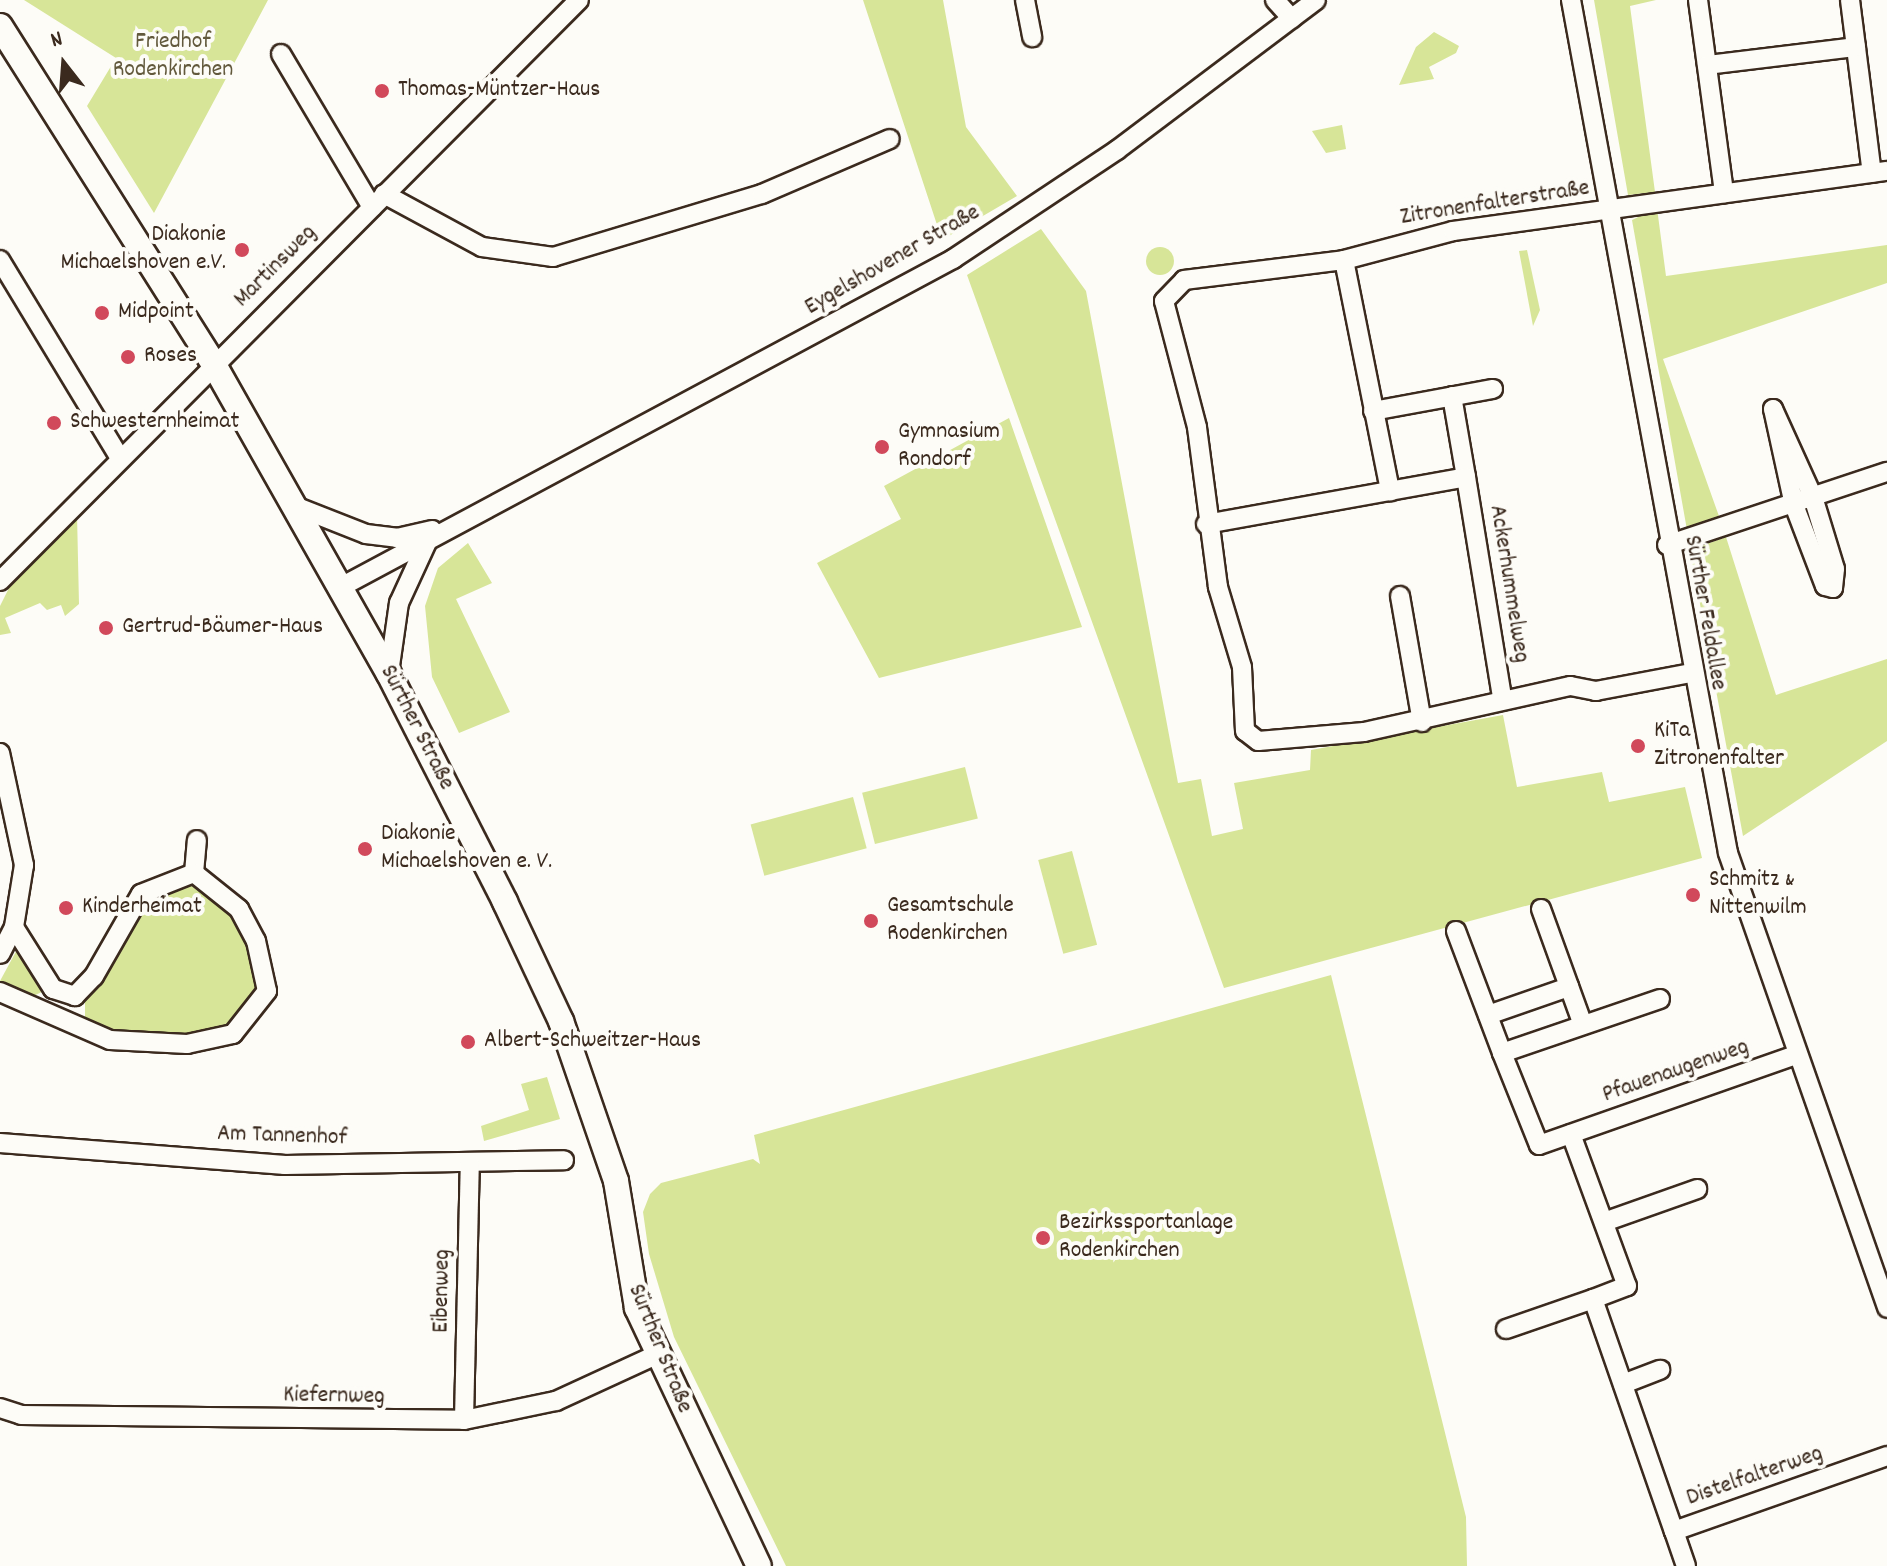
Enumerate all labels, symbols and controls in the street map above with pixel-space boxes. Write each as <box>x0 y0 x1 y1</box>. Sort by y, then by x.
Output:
north arrow <box>24 24 104 104</box>
text: N <box>47 24 67 57</box>
park label: Friedhof Rodenkirchen <box>113 29 233 85</box>
place label: Thomas-Müntzer-Haus <box>398 77 600 105</box>
marker: Thomas-Müntzer-Haus <box>373 82 391 100</box>
street label: Zitronenfalterstraße <box>1398 175 1592 233</box>
street label: Eygelshovener Straße <box>800 199 986 323</box>
street label: Martinsweg <box>229 220 323 314</box>
place label: Diakonie Michaelshoven e.V. <box>60 222 226 278</box>
marker: Diakonie Michaelshoven e.V. <box>233 241 251 259</box>
place label: Midpoint <box>118 299 194 327</box>
marker: Midpoint <box>93 304 111 322</box>
place label: Roses <box>144 343 197 371</box>
marker: Roses <box>119 348 137 366</box>
place label: Schwesternheimat <box>70 409 239 437</box>
marker: Schwesternheimat <box>45 414 63 432</box>
place label: Gymnasium Rondorf <box>898 419 1000 475</box>
marker: Gymnasium Rondorf <box>873 438 891 456</box>
street label: Ackerhummelweg <box>1481 503 1535 665</box>
street label: Sürther Feldallee <box>1676 533 1732 693</box>
place label: Gertrud-Bäumer-Haus <box>122 614 323 642</box>
marker: Gertrud-Bäumer-Haus <box>97 619 115 637</box>
street label: Sürther Straße <box>372 661 460 795</box>
place label: KiTa Zitronenfalter <box>1654 718 1784 774</box>
marker: KiTa Zitronenfalter <box>1629 737 1647 755</box>
place label: Diakonie Michaelshoven e. V. <box>381 821 552 877</box>
marker: Diakonie Michaelshoven e. V. <box>356 840 374 858</box>
place label: Schmitz & Nittenwilm <box>1709 867 1807 923</box>
marker: Schmitz & Nittenwilm <box>1684 886 1702 904</box>
place label: Gesamtschule Rodenkirchen <box>887 893 1014 949</box>
place label: Kinderheimat <box>82 894 202 922</box>
marker: Kinderheimat <box>57 899 75 917</box>
marker: Gesamtschule Rodenkirchen <box>862 912 880 930</box>
place label: Albert-Schweitzer-Haus <box>484 1028 701 1056</box>
marker: Albert-Schweitzer-Haus <box>459 1033 477 1051</box>
street label: Pfauenaugenweg <box>1599 1033 1753 1111</box>
street label: Am Tannenhof <box>217 1120 347 1154</box>
place label: Bezirkssportanlage Rodenkirchen <box>1059 1210 1233 1266</box>
marker: Bezirkssportanlage Rodenkirchen <box>1034 1229 1052 1247</box>
street label: Eibenweg <box>428 1249 458 1333</box>
street label: Sürther Straße <box>620 1280 698 1418</box>
street label: Kiefernweg <box>283 1382 385 1412</box>
street label: Distelfalterweg <box>1683 1440 1827 1514</box>

